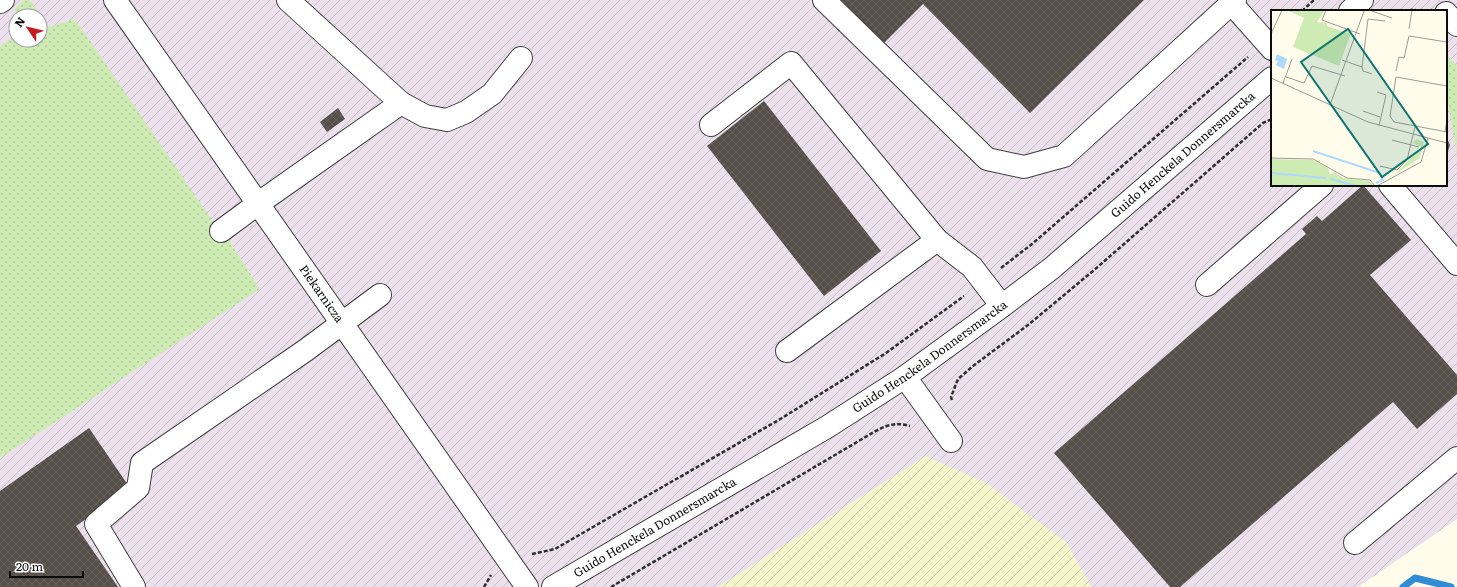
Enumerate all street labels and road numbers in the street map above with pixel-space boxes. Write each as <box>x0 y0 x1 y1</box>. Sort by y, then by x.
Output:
street label: Guido Henckela Donnersmarcka <box>1106 86 1259 222</box>
street label: Piekarnicza <box>295 261 349 326</box>
street label: Guido Henckela Donnersmarcka <box>848 295 1011 417</box>
street label: Guido Henckela Donnersmarcka <box>570 472 740 581</box>

